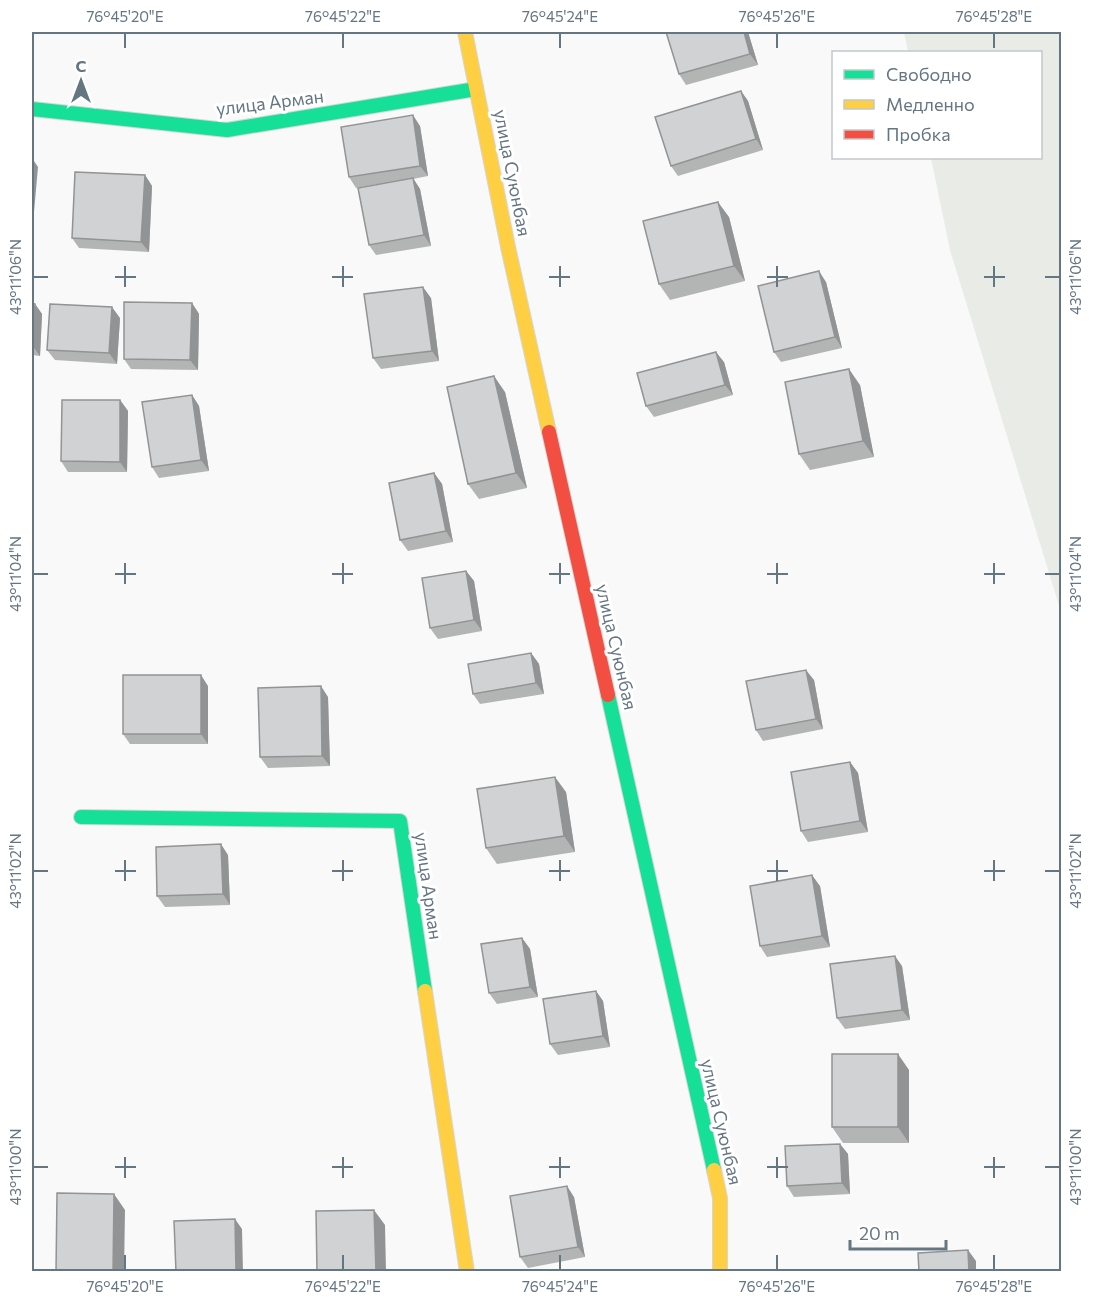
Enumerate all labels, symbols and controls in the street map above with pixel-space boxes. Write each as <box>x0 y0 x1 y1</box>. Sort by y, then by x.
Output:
text: 76°45'20"E <box>86 7 164 25</box>
text: 76°45'22"E <box>305 7 381 25</box>
text: 76°45'24"E <box>522 7 598 25</box>
text: 76°45'26"E <box>739 7 815 25</box>
text: 76°45'28"E <box>956 7 1032 25</box>
north arrow <box>51 51 111 111</box>
legend <box>832 51 1042 159</box>
text: С <box>76 56 87 75</box>
text: Свободно <box>886 63 972 85</box>
street label: улица Арман <box>215 85 325 120</box>
text: Медленно <box>886 93 975 115</box>
street label: улица Суюнбая <box>490 108 536 238</box>
text: Пробка <box>886 123 951 145</box>
text: 43°11'06"N <box>6 239 24 315</box>
text: 43°11'06"N <box>1066 239 1084 315</box>
text: 43°11'04"N <box>6 536 24 612</box>
text: 43°11'04"N <box>1066 536 1084 612</box>
street label: улица Суюнбая <box>592 582 642 712</box>
street label: улица Арман <box>411 831 447 941</box>
text: 43°11'02"N <box>6 833 24 909</box>
text: 43°11'02"N <box>1066 833 1084 909</box>
street label: улица Суюнбая <box>697 1057 747 1187</box>
text: 43°11'00"N <box>6 1129 24 1205</box>
text: 43°11'00"N <box>1066 1129 1084 1205</box>
scale bar <box>850 1213 946 1251</box>
text: 20 m <box>859 1222 900 1244</box>
text: 76°45'20"E <box>86 1277 164 1295</box>
text: 76°45'22"E <box>305 1277 381 1295</box>
text: 76°45'24"E <box>522 1277 598 1295</box>
text: 76°45'26"E <box>739 1277 815 1295</box>
text: 76°45'28"E <box>956 1277 1032 1295</box>

